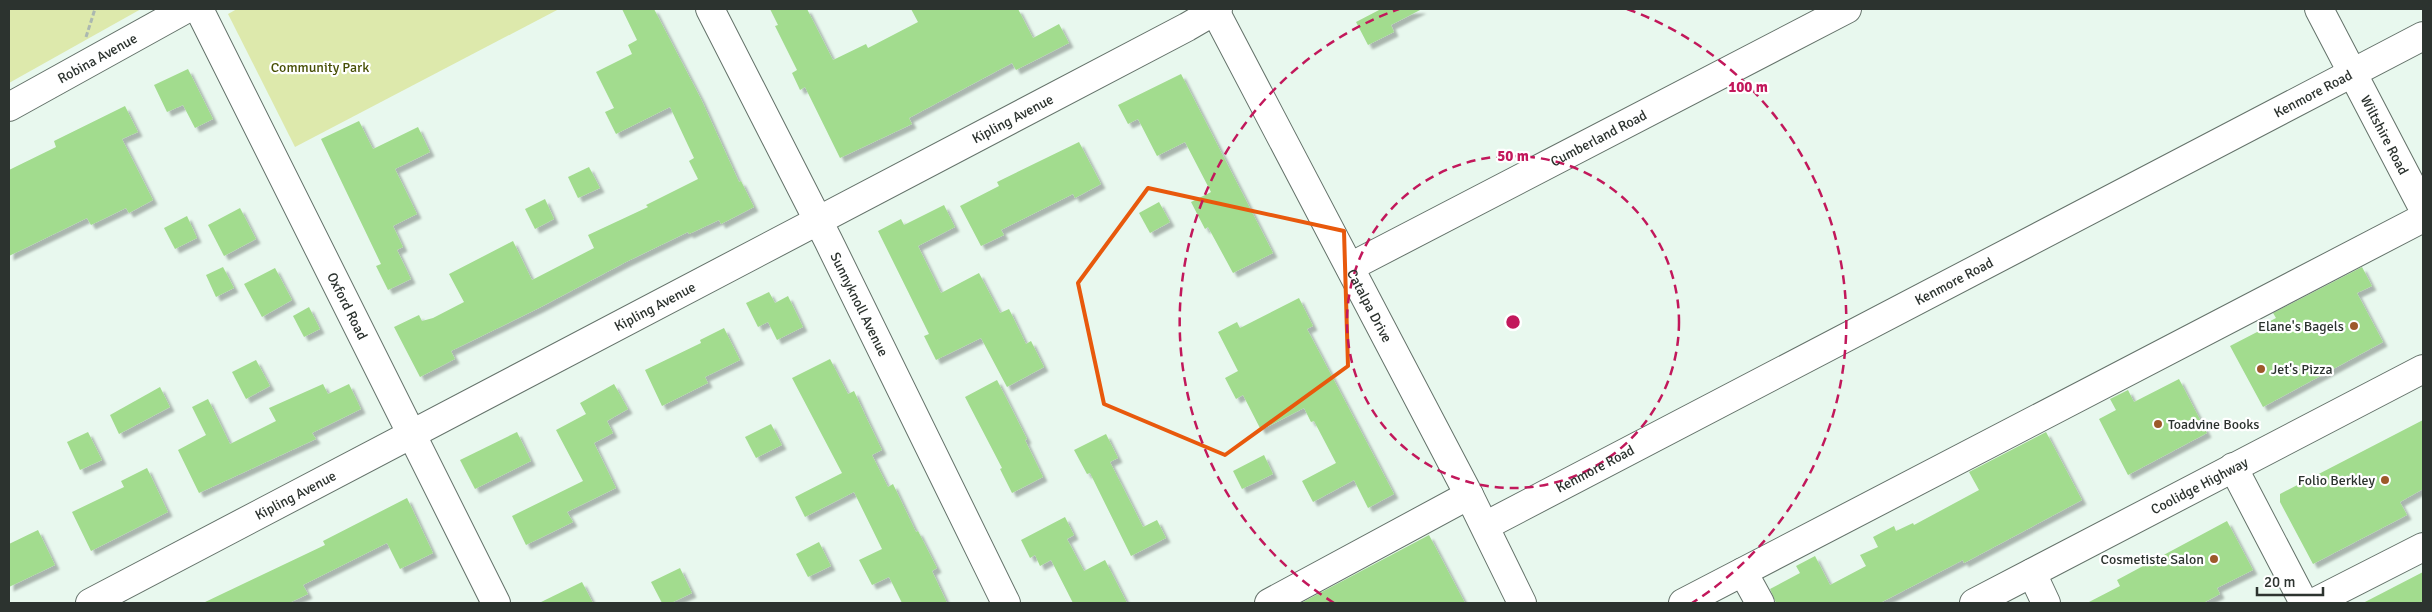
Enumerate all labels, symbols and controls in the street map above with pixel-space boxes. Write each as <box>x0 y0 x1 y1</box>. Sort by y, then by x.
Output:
street label: Robina Avenue <box>55 30 140 87</box>
park label: Community Park <box>271 59 369 76</box>
street label: Kenmore Road <box>2271 66 2355 121</box>
text: 100 m <box>1728 78 1768 96</box>
street label: Kipling Avenue <box>969 91 1056 147</box>
street label: Wiltshire Road <box>2357 93 2412 178</box>
street label: Cumberland Road <box>1548 106 1650 170</box>
text: 50 m <box>1497 147 1529 165</box>
street label: Sunnyknoll Avenue <box>826 250 892 359</box>
street label: Kenmore Road <box>1912 254 1996 309</box>
street label: Catalpa Drive <box>1343 266 1395 345</box>
street label: Oxford Road <box>323 270 371 343</box>
street label: Kipling Avenue <box>612 279 699 335</box>
centre of rings <box>1504 313 1522 331</box>
place label: Elane's Bagels <box>2258 318 2344 335</box>
marker: Elane's Bagels <box>2348 320 2360 332</box>
place label: Jet's Pizza <box>2271 361 2333 378</box>
marker: Jet's Pizza <box>2255 363 2267 375</box>
place label: Toadvine Books <box>2168 416 2259 433</box>
marker: Toadvine Books <box>2152 418 2164 430</box>
street label: Kenmore Road <box>1553 442 1637 497</box>
street label: Coolidge Highway <box>2148 454 2251 518</box>
street label: Kipling Avenue <box>252 467 339 524</box>
place label: Folio Berkley <box>2298 472 2375 489</box>
marker: Folio Berkley <box>2379 474 2391 486</box>
place label: Cosmetiste Salon <box>2101 551 2204 568</box>
marker: Cosmetiste Salon <box>2208 553 2220 565</box>
scale bar <box>2257 564 2323 596</box>
text: 20 m <box>2264 573 2295 591</box>

